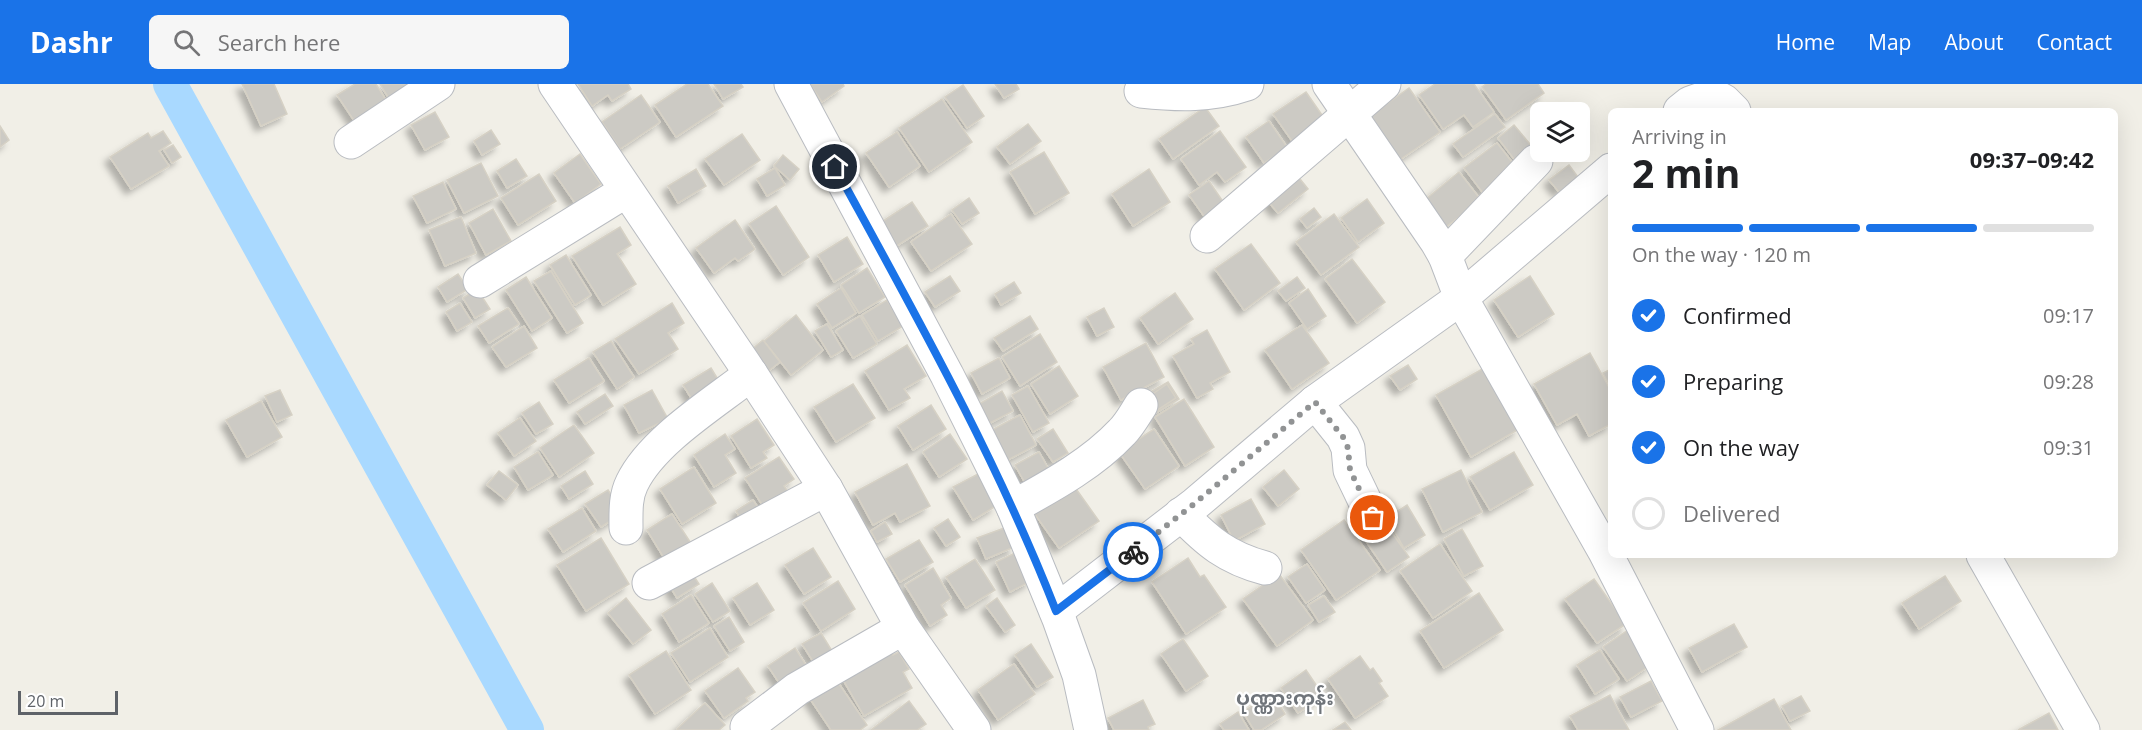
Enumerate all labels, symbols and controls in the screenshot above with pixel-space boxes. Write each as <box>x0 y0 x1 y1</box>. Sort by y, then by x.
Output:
search box <box>149 15 569 69</box>
text: Dashr <box>30 23 113 61</box>
icon: search <box>170 26 203 59</box>
text: Search here <box>218 27 340 57</box>
text: Home <box>1776 28 1835 56</box>
text: Map <box>1868 28 1911 56</box>
text: About <box>1944 28 2004 56</box>
text: Contact <box>2037 28 2112 56</box>
map controls <box>1530 102 1590 162</box>
button: layers <box>1530 102 1590 162</box>
text: Arriving in <box>1632 123 1727 150</box>
pin <box>809 141 860 192</box>
text: 09:37–09:42 <box>1970 144 2094 174</box>
text: 2 min <box>1632 146 1740 199</box>
icon: home <box>818 150 851 183</box>
text: On the way · 120 m <box>1632 241 1811 268</box>
icon: check <box>1632 299 1665 332</box>
text: Confirmed <box>1683 300 1792 330</box>
text: 09:17 <box>2043 302 2094 329</box>
icon: check <box>1632 365 1665 398</box>
text: Preparing <box>1683 366 1783 396</box>
text: 09:28 <box>2043 368 2094 395</box>
icon: check <box>1632 431 1665 464</box>
text: On the way <box>1683 432 1799 462</box>
text: 09:31 <box>2043 434 2094 461</box>
pin <box>1347 492 1398 543</box>
text: Delivered <box>1683 498 1781 528</box>
icon: bag <box>1356 501 1389 534</box>
courier <box>1103 522 1163 582</box>
icon: bike <box>1117 536 1150 569</box>
district label: ပုဏ္ဏားကုန်း <box>1236 684 1334 714</box>
scale bar <box>18 688 118 716</box>
text: 20 m <box>27 690 64 712</box>

